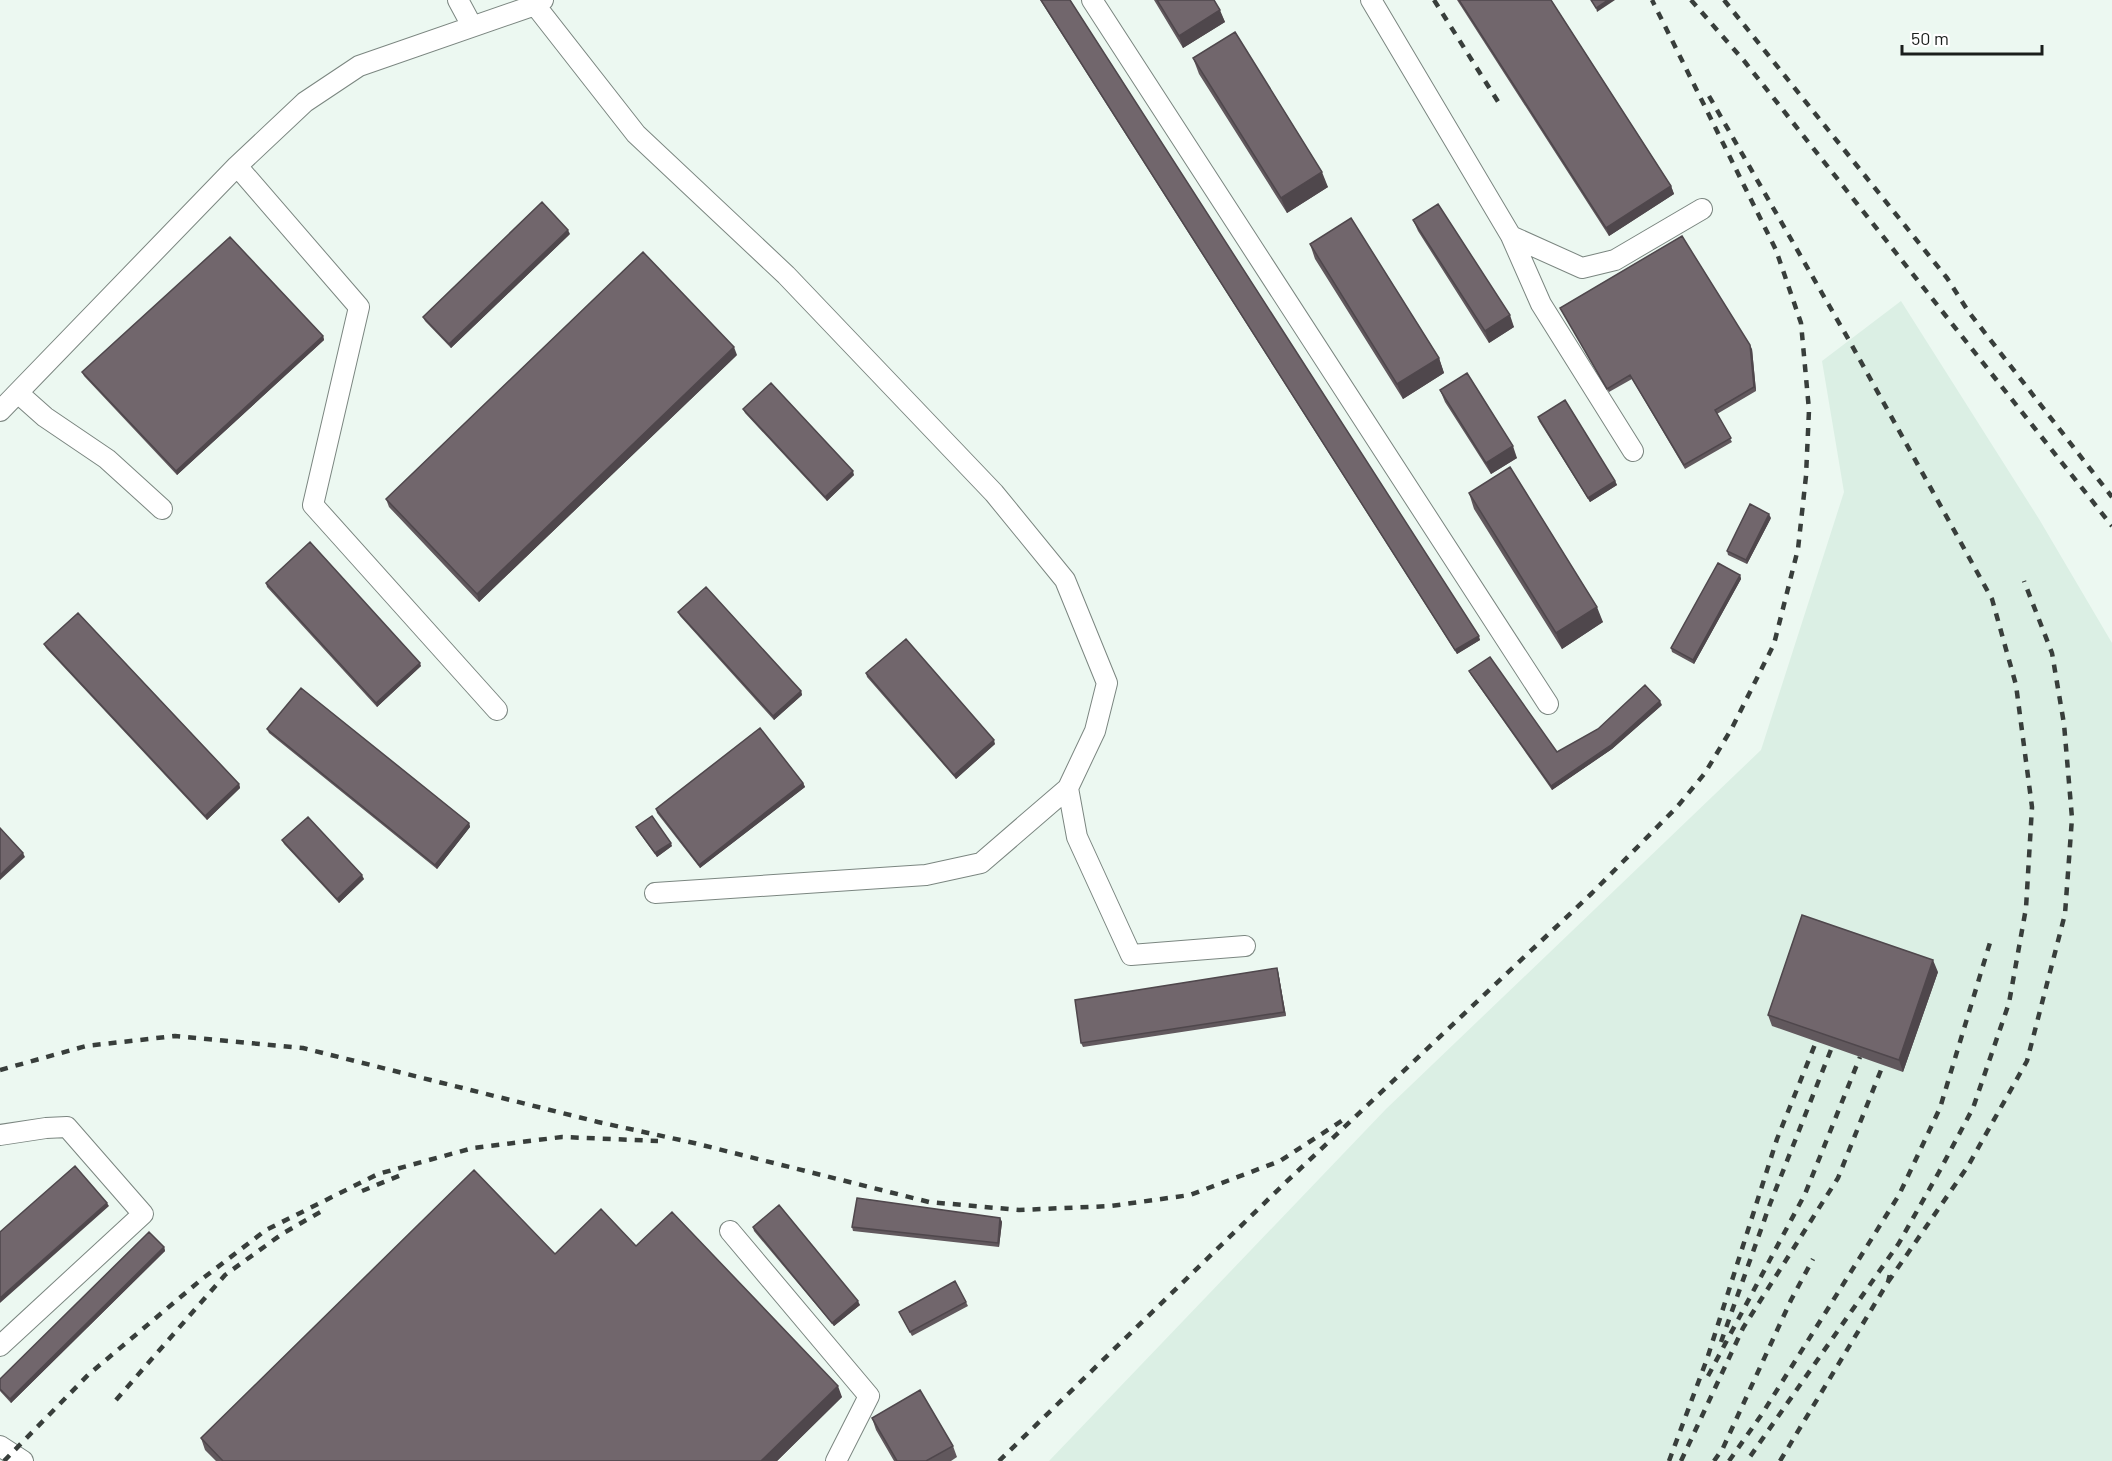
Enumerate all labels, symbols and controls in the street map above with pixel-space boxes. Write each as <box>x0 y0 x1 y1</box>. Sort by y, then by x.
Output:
scale bar <box>1902 18 2042 56</box>
text: 50 m <box>1911 27 1949 49</box>

